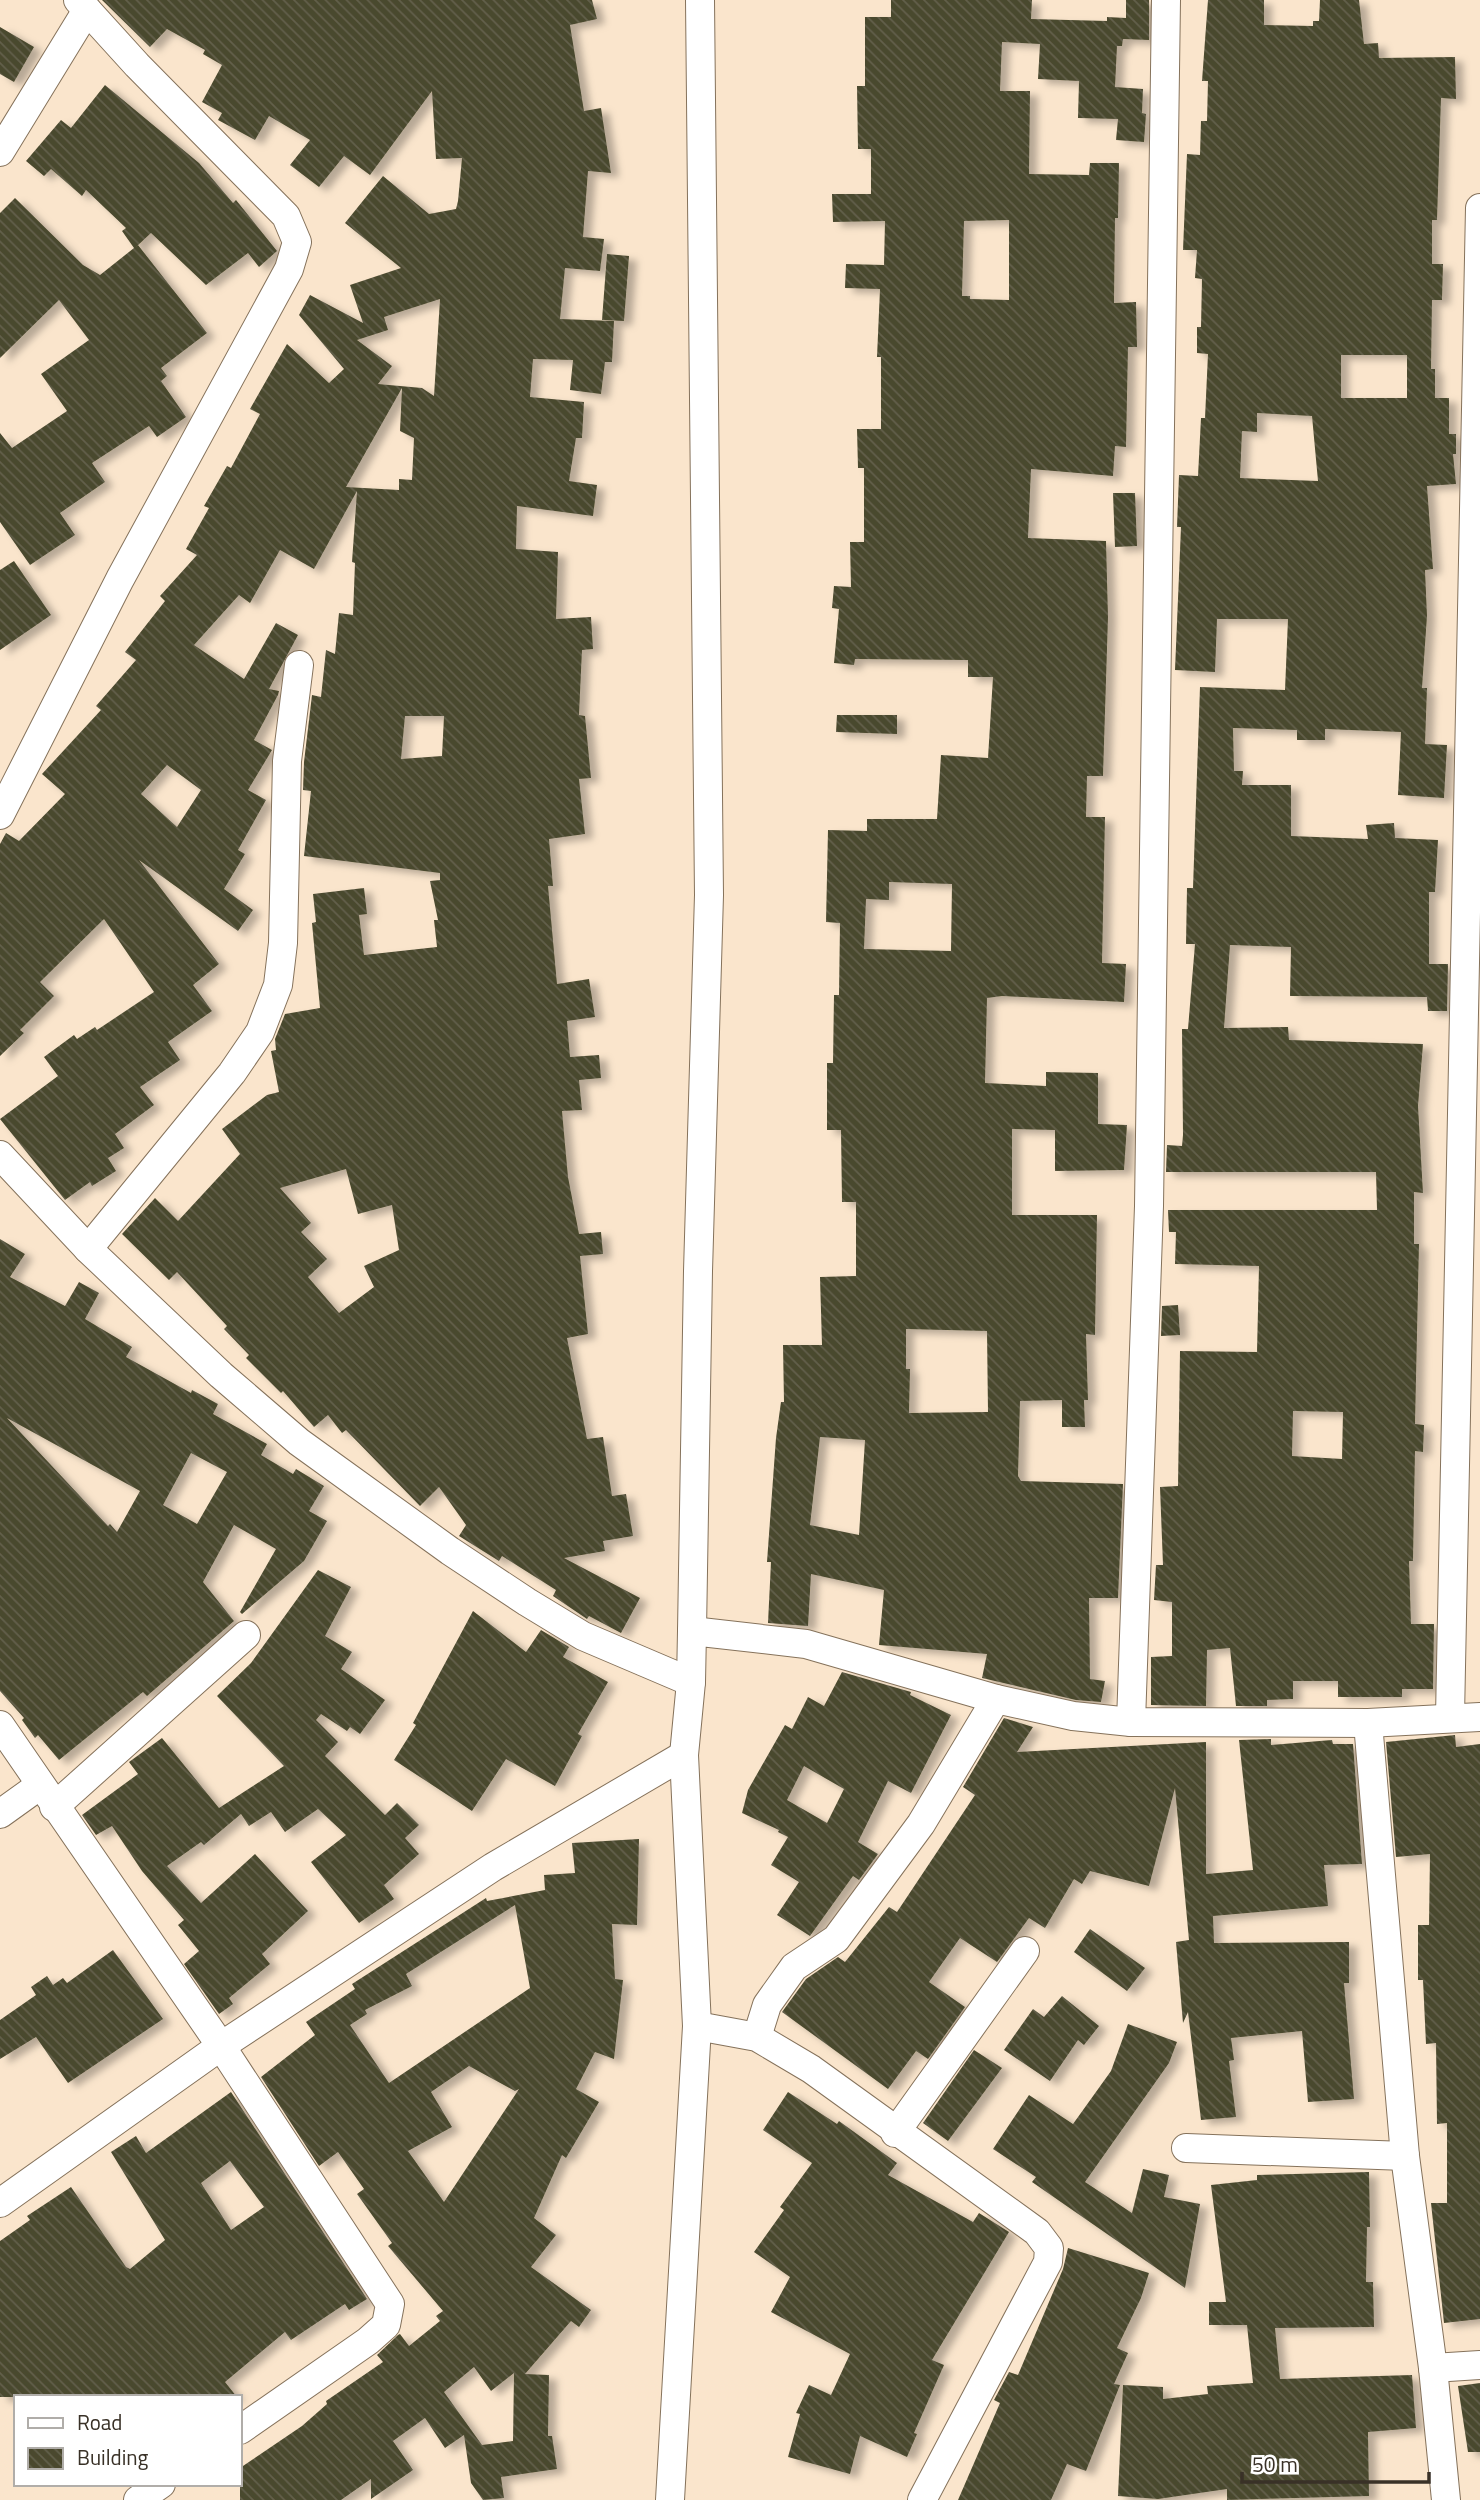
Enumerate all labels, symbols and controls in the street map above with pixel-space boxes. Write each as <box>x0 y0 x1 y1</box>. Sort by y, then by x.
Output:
legend <box>14 2395 242 2486</box>
text: Road <box>77 2406 122 2438</box>
scale bar <box>1242 2440 1429 2484</box>
text: Building <box>77 2441 149 2473</box>
text: 50 m <box>1252 2448 1298 2480</box>

